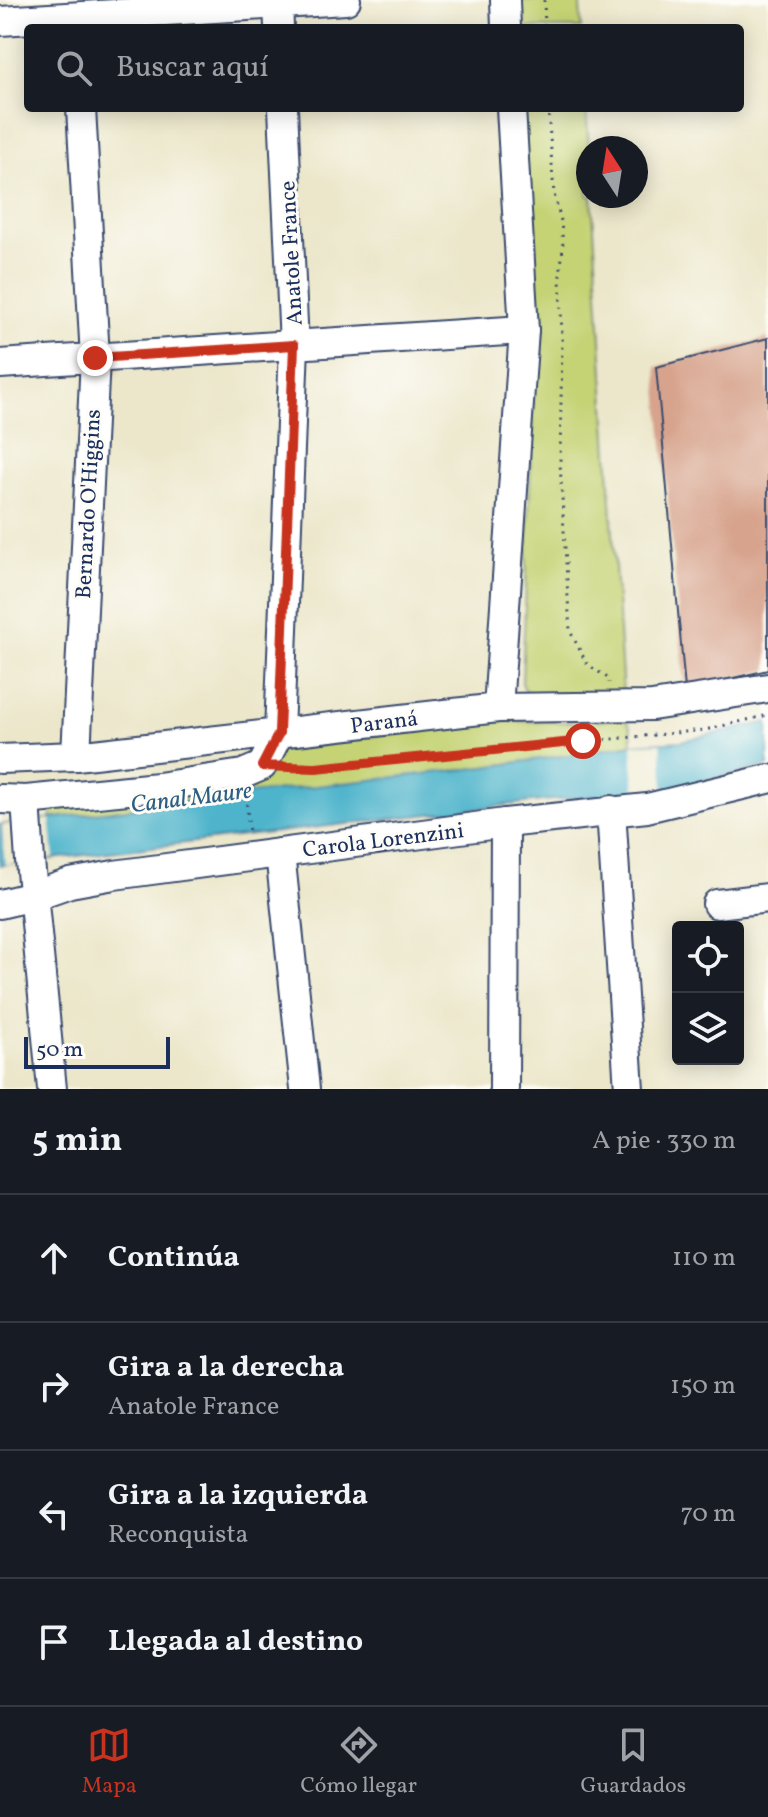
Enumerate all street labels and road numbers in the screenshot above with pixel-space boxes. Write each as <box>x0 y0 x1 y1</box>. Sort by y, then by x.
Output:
street label: Anatole France <box>273 180 312 326</box>
street label: Bernardo O'Higgins <box>69 408 110 600</box>
street label: Paraná <box>349 704 420 743</box>
street label: Carola Lorenzini <box>301 816 466 867</box>

